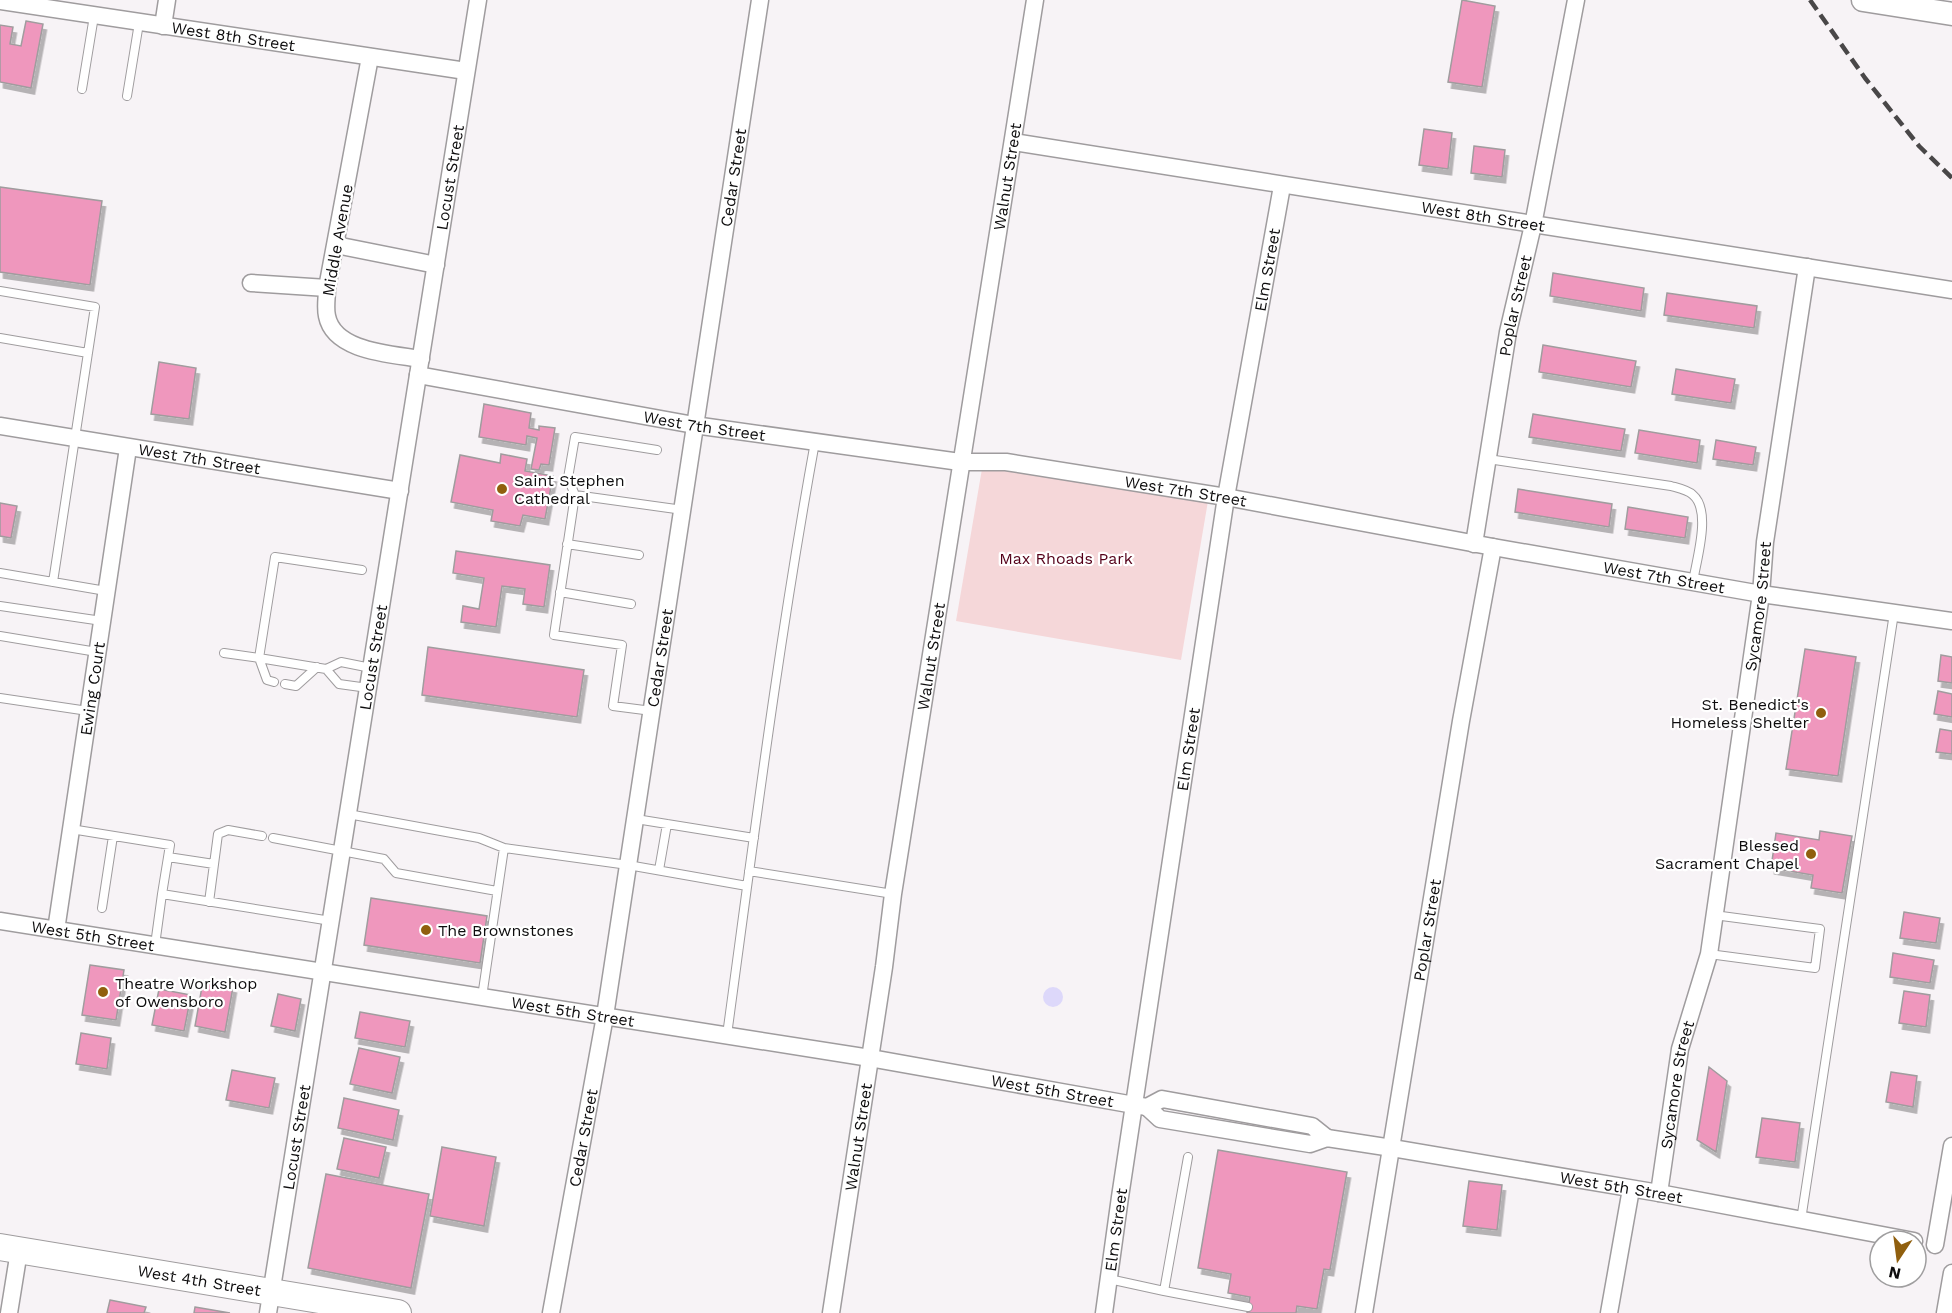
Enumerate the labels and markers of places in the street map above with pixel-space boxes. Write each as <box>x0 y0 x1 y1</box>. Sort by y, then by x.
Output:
place label: Saint Stephen Cathedral <box>514 471 625 508</box>
marker: Saint Stephen Cathedral <box>495 482 509 496</box>
place label: St. Benedict's Homeless Shelter <box>1670 695 1809 732</box>
marker: St. Benedict's Homeless Shelter <box>1814 706 1828 720</box>
place label: Blessed Sacrament Chapel <box>1655 836 1799 873</box>
marker: Blessed Sacrament Chapel <box>1804 847 1818 861</box>
place label: The Brownstones <box>438 921 574 940</box>
marker: The Brownstones <box>419 923 433 937</box>
place label: Theatre Workshop of Owensboro <box>115 974 257 1011</box>
marker: Theatre Workshop of Owensboro <box>96 985 110 999</box>

